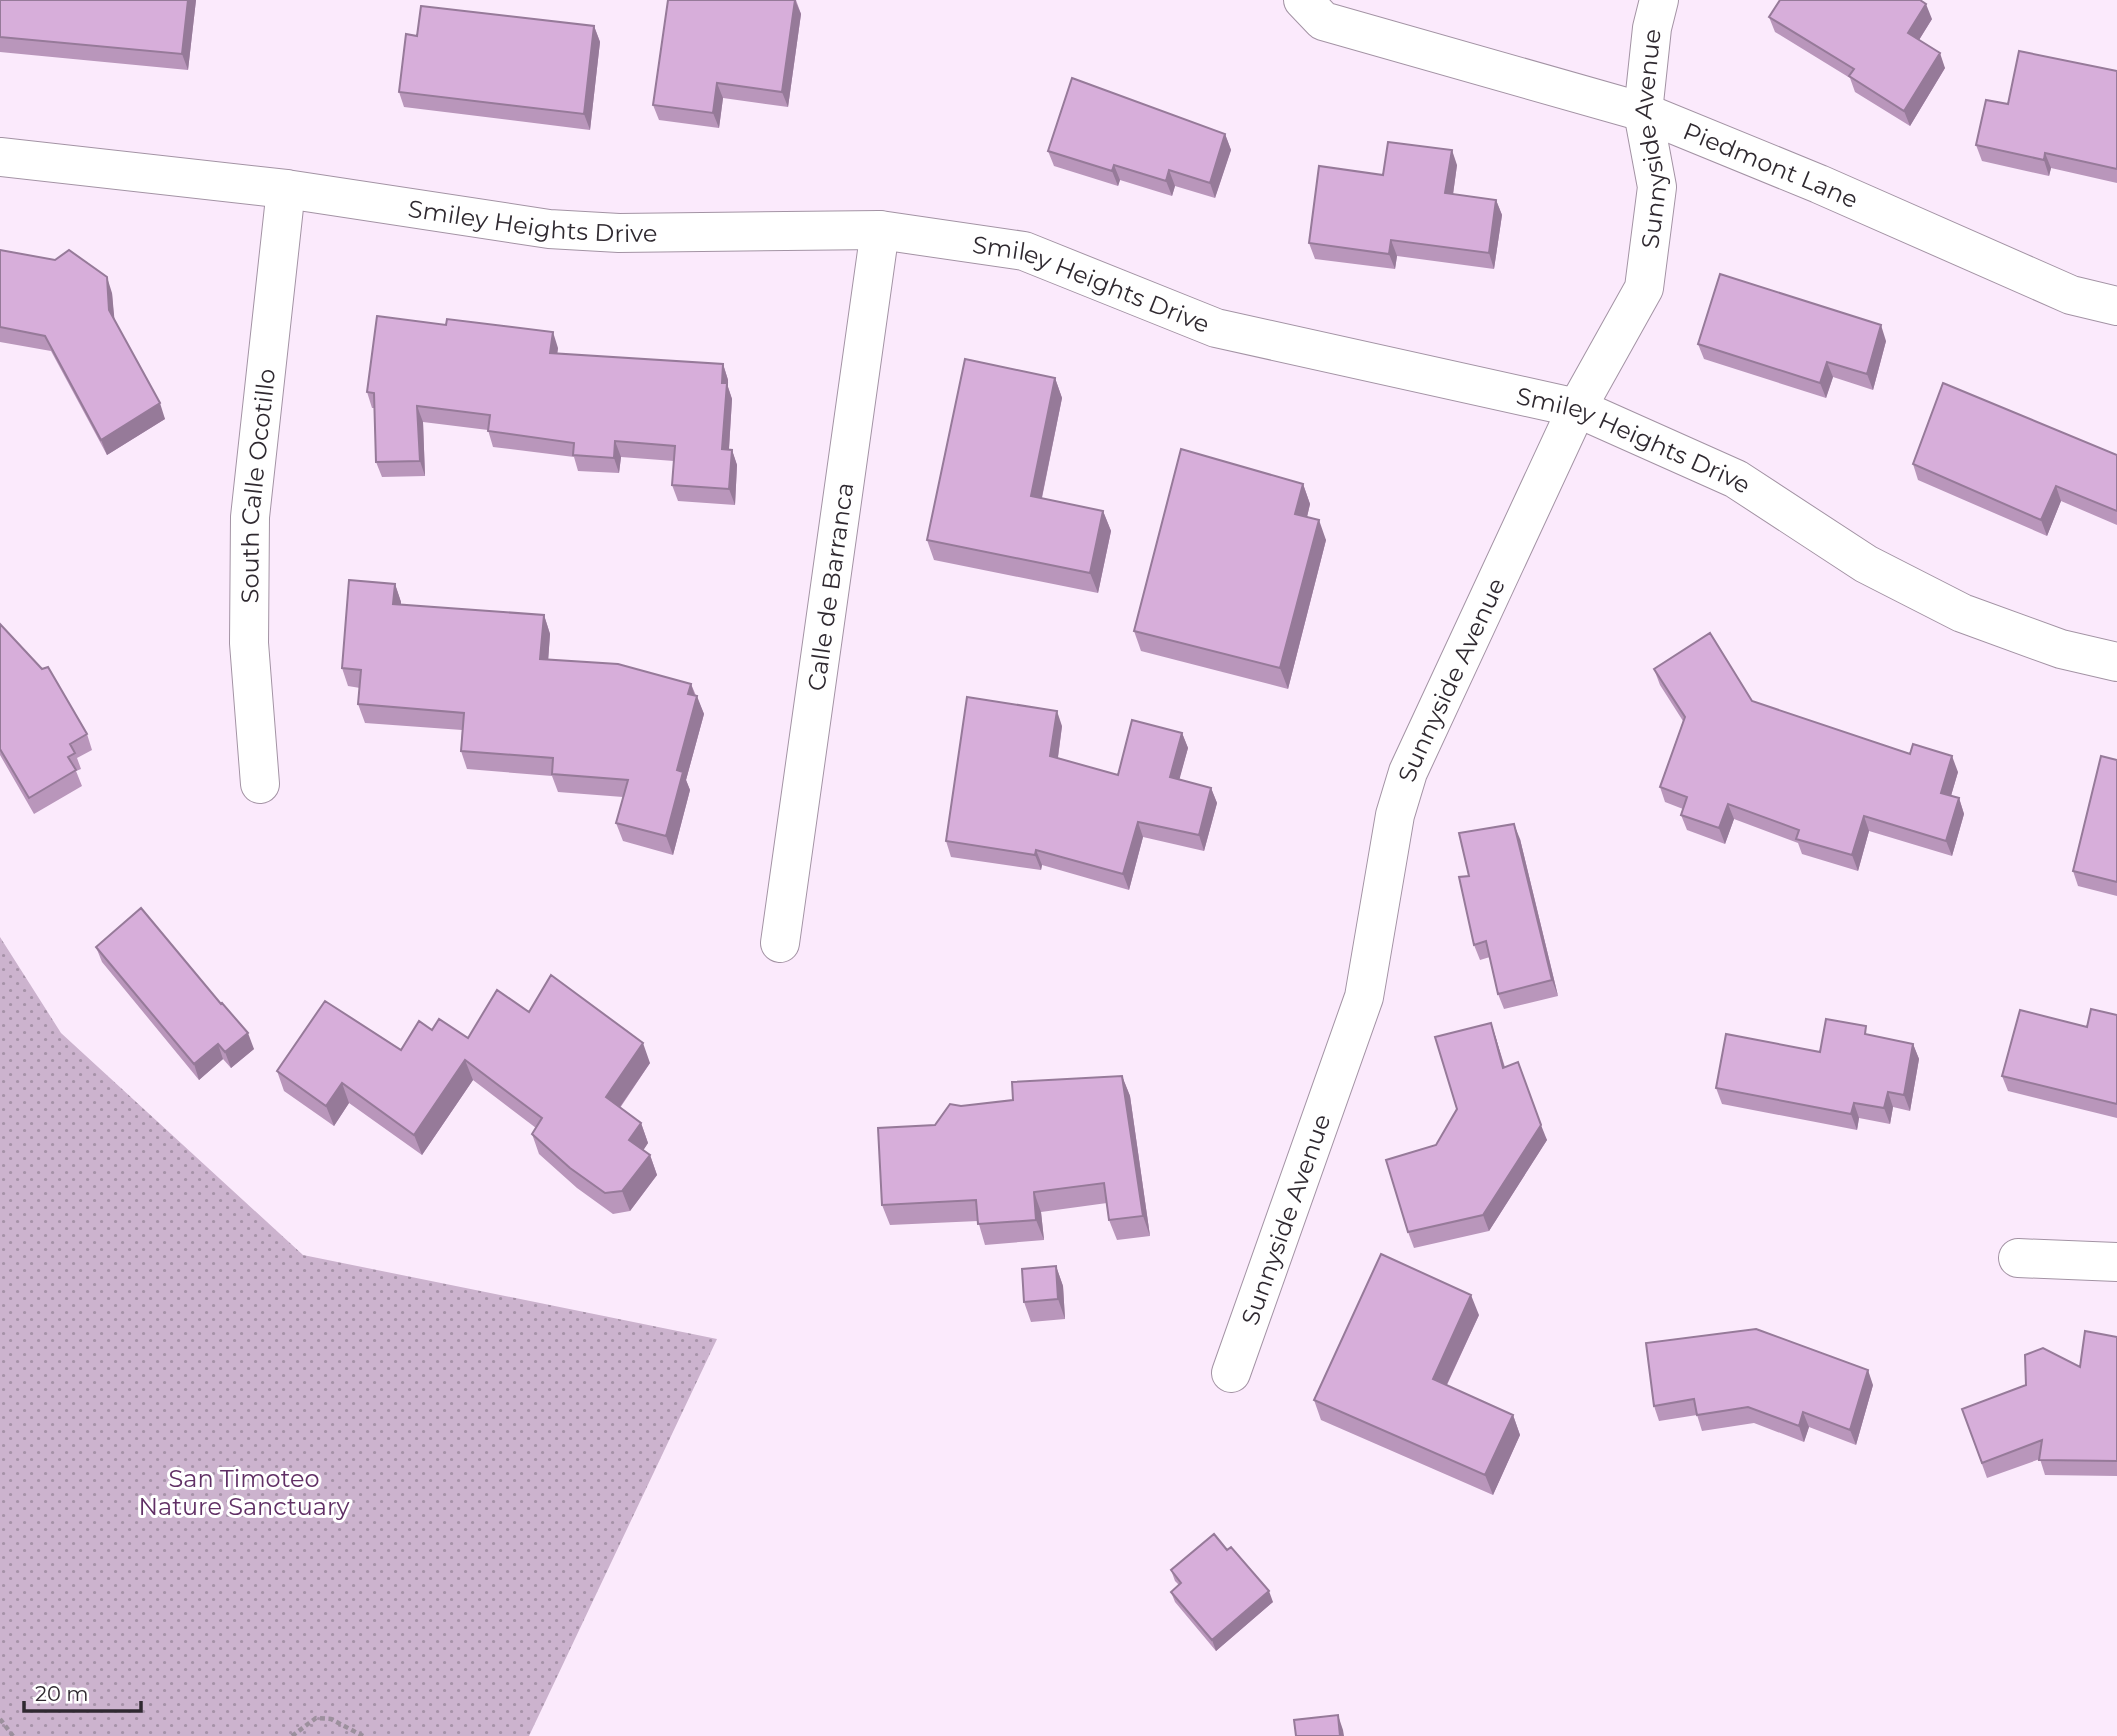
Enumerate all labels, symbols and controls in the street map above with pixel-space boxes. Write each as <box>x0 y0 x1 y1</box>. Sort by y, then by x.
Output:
street label: Sunnyside Avenue <box>1628 27 1672 250</box>
street label: Piedmont Lane <box>1679 116 1863 214</box>
street label: Smiley Heights Drive <box>406 193 658 248</box>
street label: Smiley Heights Drive <box>971 229 1214 338</box>
street label: South Calle Ocotillo <box>235 367 281 603</box>
street label: Smiley Heights Drive <box>1514 381 1757 499</box>
street label: Calle de Barranca <box>801 480 859 693</box>
street label: Sunnyside Avenue <box>1391 573 1511 785</box>
street label: Sunnyside Avenue <box>1235 1110 1336 1329</box>
park label: San Timoteo Nature Sanctuary <box>139 1464 349 1521</box>
scale bar <box>24 1670 142 1714</box>
text: 20 m <box>35 1681 89 1706</box>

